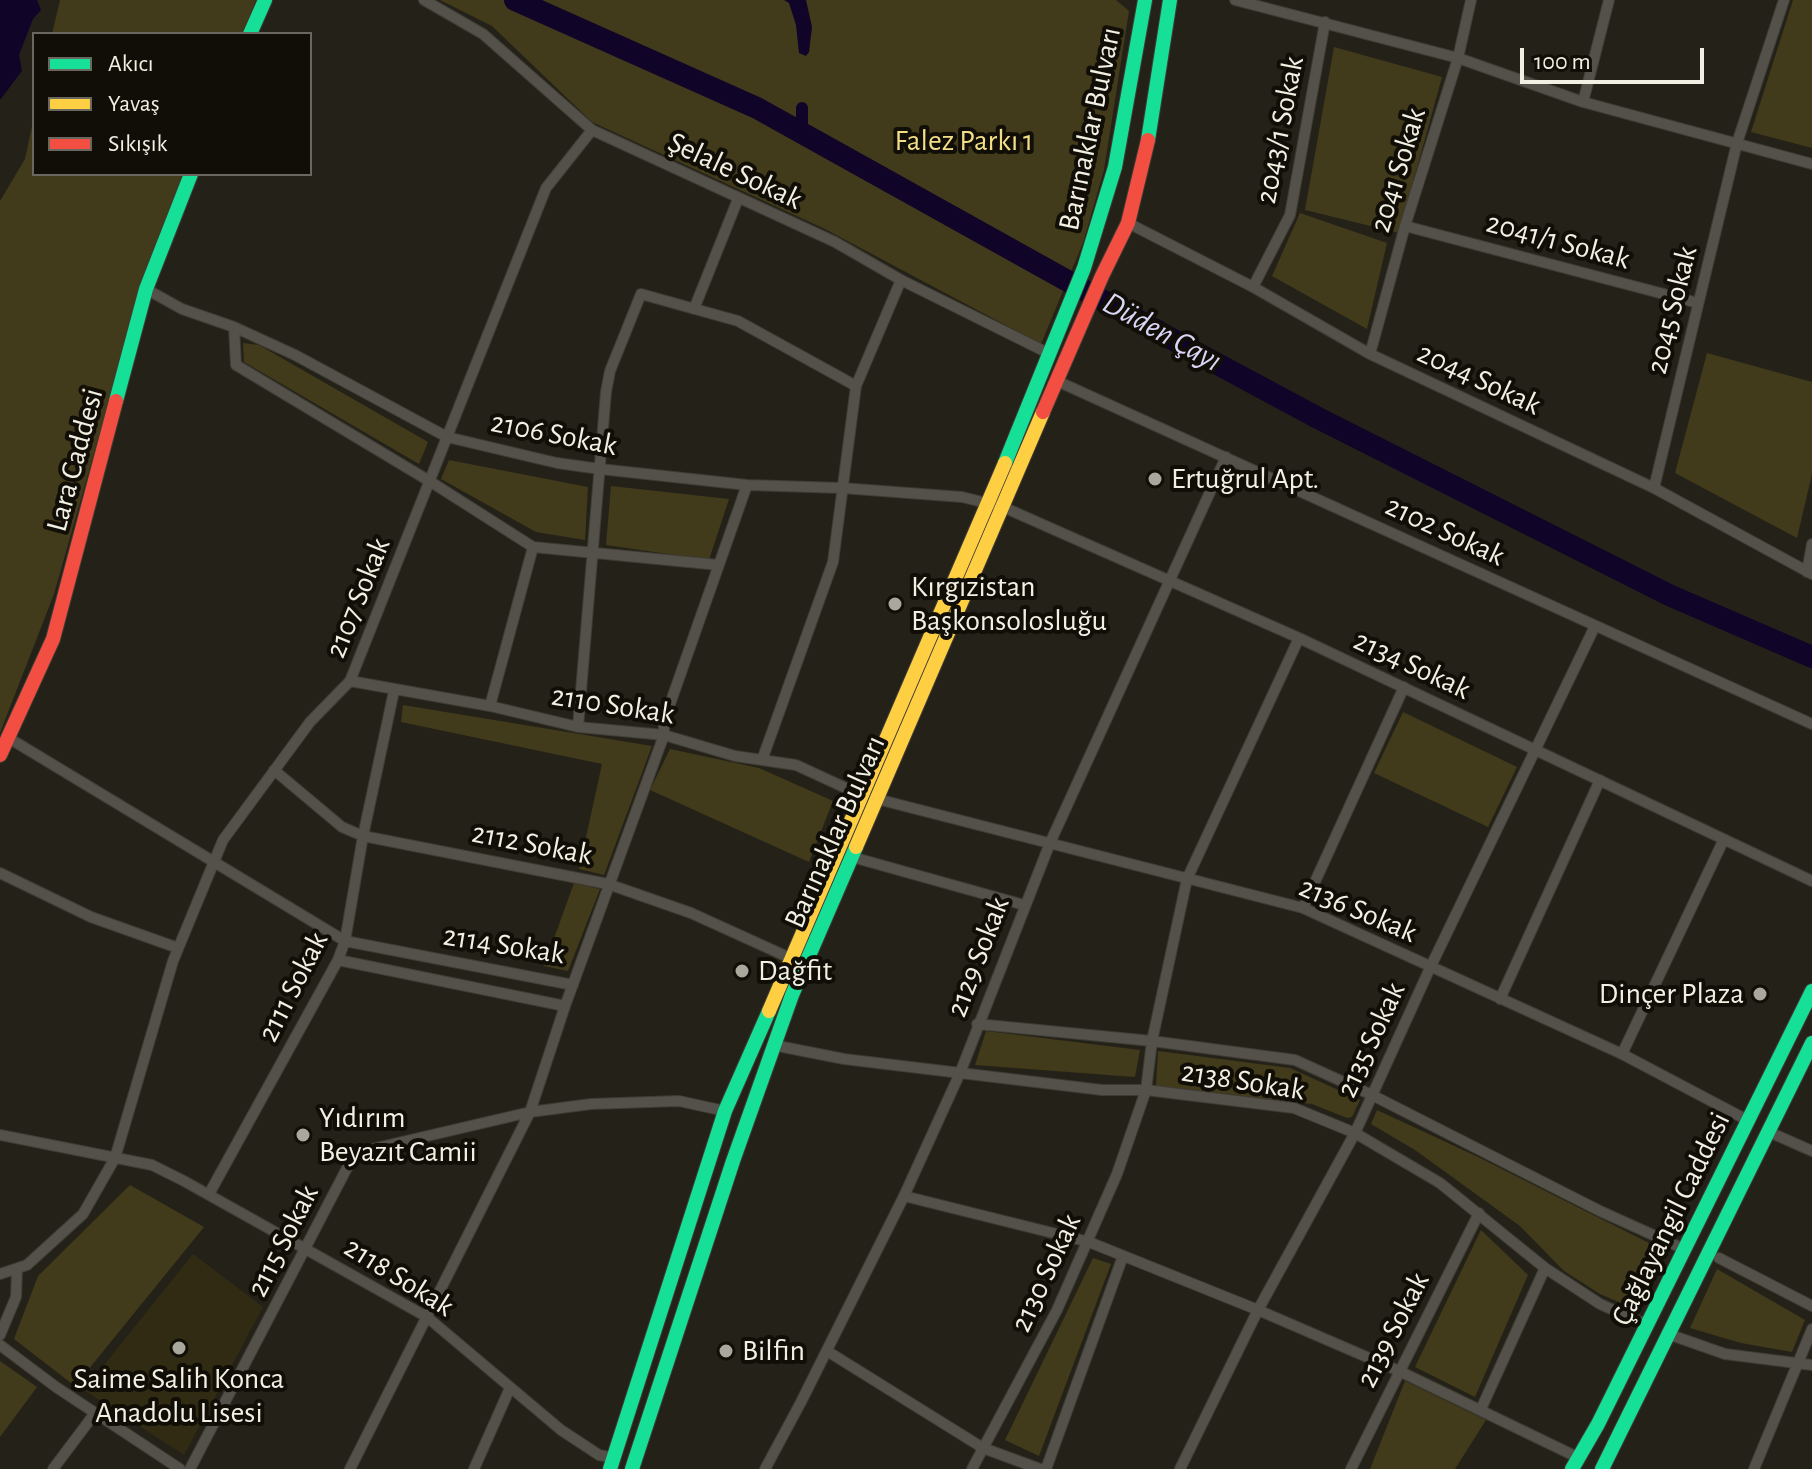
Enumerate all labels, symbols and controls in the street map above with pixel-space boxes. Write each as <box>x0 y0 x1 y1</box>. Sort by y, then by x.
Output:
street label: Barınaklar Bulvarı <box>1051 24 1129 234</box>
legend <box>32 32 312 176</box>
scale bar <box>1524 32 1708 82</box>
text: 100 m <box>1534 50 1591 74</box>
text: Akıcı <box>108 52 154 76</box>
street label: 2043/1 Sokak <box>1248 53 1312 207</box>
text: Yavaş <box>108 92 160 116</box>
street label: 2041 Sokak <box>1362 103 1434 237</box>
park label: Falez Parkı 1 <box>895 123 1033 159</box>
street label: Şelale Sokak <box>662 124 808 218</box>
text: Sıkışık <box>108 132 168 156</box>
street label: 2041/1 Sokak <box>1482 205 1634 277</box>
street label: 2045 Sokak <box>1639 242 1705 378</box>
water label: Düden Çayı <box>1096 284 1228 380</box>
street label: 2044 Sokak <box>1411 335 1547 423</box>
street label: Lara Caddesi <box>39 384 111 536</box>
street label: 2106 Sokak <box>488 404 620 464</box>
place label: Ertuğrul Apt. <box>1171 461 1319 497</box>
marker: Ertuğrul Apt. <box>1146 470 1164 488</box>
street label: 2102 Sokak <box>1380 488 1510 574</box>
street label: 2107 Sokak <box>318 533 398 663</box>
place label: Kırgızistan Başkonsolosluğu <box>911 569 1107 640</box>
marker: Kırgızistan Başkonsolosluğu <box>886 595 904 613</box>
street label: 2134 Sokak <box>1348 622 1476 708</box>
street label: 2110 Sokak <box>549 678 677 732</box>
street label: Barınaklar Bulvarı <box>777 730 893 934</box>
street label: 2112 Sokak <box>469 815 595 873</box>
street label: 2136 Sokak <box>1294 869 1422 951</box>
street label: 2129 Sokak <box>939 892 1017 1022</box>
street label: 2114 Sokak <box>441 918 567 972</box>
street label: 2111 Sokak <box>250 926 336 1048</box>
place label: Dağfit <box>758 953 832 989</box>
marker: Dağfit <box>733 962 751 980</box>
place label: Dinçer Plaza <box>1599 976 1744 1012</box>
street label: 2135 Sokak <box>1329 977 1413 1103</box>
marker: Dinçer Plaza <box>1751 985 1769 1003</box>
street label: 2138 Sokak <box>1179 1053 1307 1109</box>
place label: Yıdırım Beyazıt Camii <box>319 1100 477 1170</box>
street label: Çağlayangil Caddesi <box>1604 1106 1738 1332</box>
marker: Yıdırım Beyazıt Camii <box>294 1126 312 1144</box>
street label: 2115 Sokak <box>240 1179 326 1303</box>
street label: 2130 Sokak <box>1003 1208 1089 1338</box>
street label: 2118 Sokak <box>338 1229 460 1325</box>
street label: 2139 Sokak <box>1349 1266 1437 1394</box>
place label: Bilfin <box>742 1333 805 1369</box>
marker: Saime Salih Konca Anadolu Lisesi <box>170 1339 188 1357</box>
marker: Bilfin <box>717 1342 735 1360</box>
place label: Saime Salih Konca Anadolu Lisesi <box>74 1361 284 1432</box>

